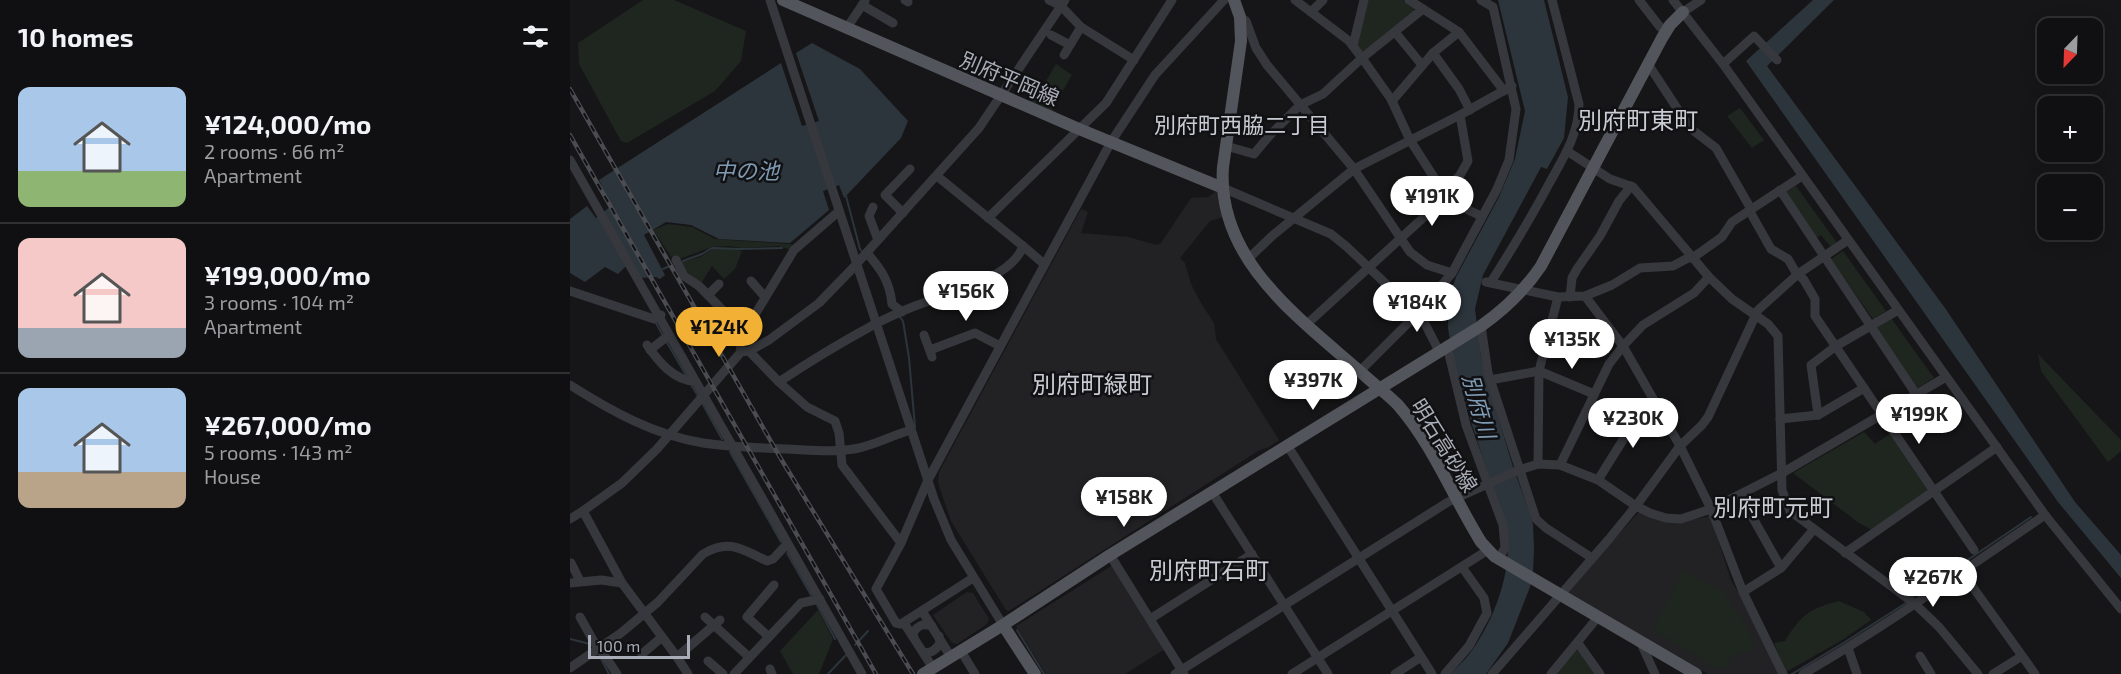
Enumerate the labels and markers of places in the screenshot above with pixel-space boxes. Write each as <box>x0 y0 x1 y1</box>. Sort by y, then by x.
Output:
pin: ¥191K <box>1390 176 1474 227</box>
pin: ¥156K <box>924 271 1008 322</box>
pin: ¥184K <box>1375 282 1459 333</box>
pin: ¥124K <box>677 307 761 358</box>
pin: ¥135K <box>1530 319 1614 370</box>
pin: ¥397K <box>1271 360 1355 411</box>
pin: ¥199K <box>1877 394 1961 445</box>
pin: ¥230K <box>1591 398 1675 449</box>
pin: ¥158K <box>1082 477 1166 528</box>
pin: ¥267K <box>1891 557 1975 608</box>

